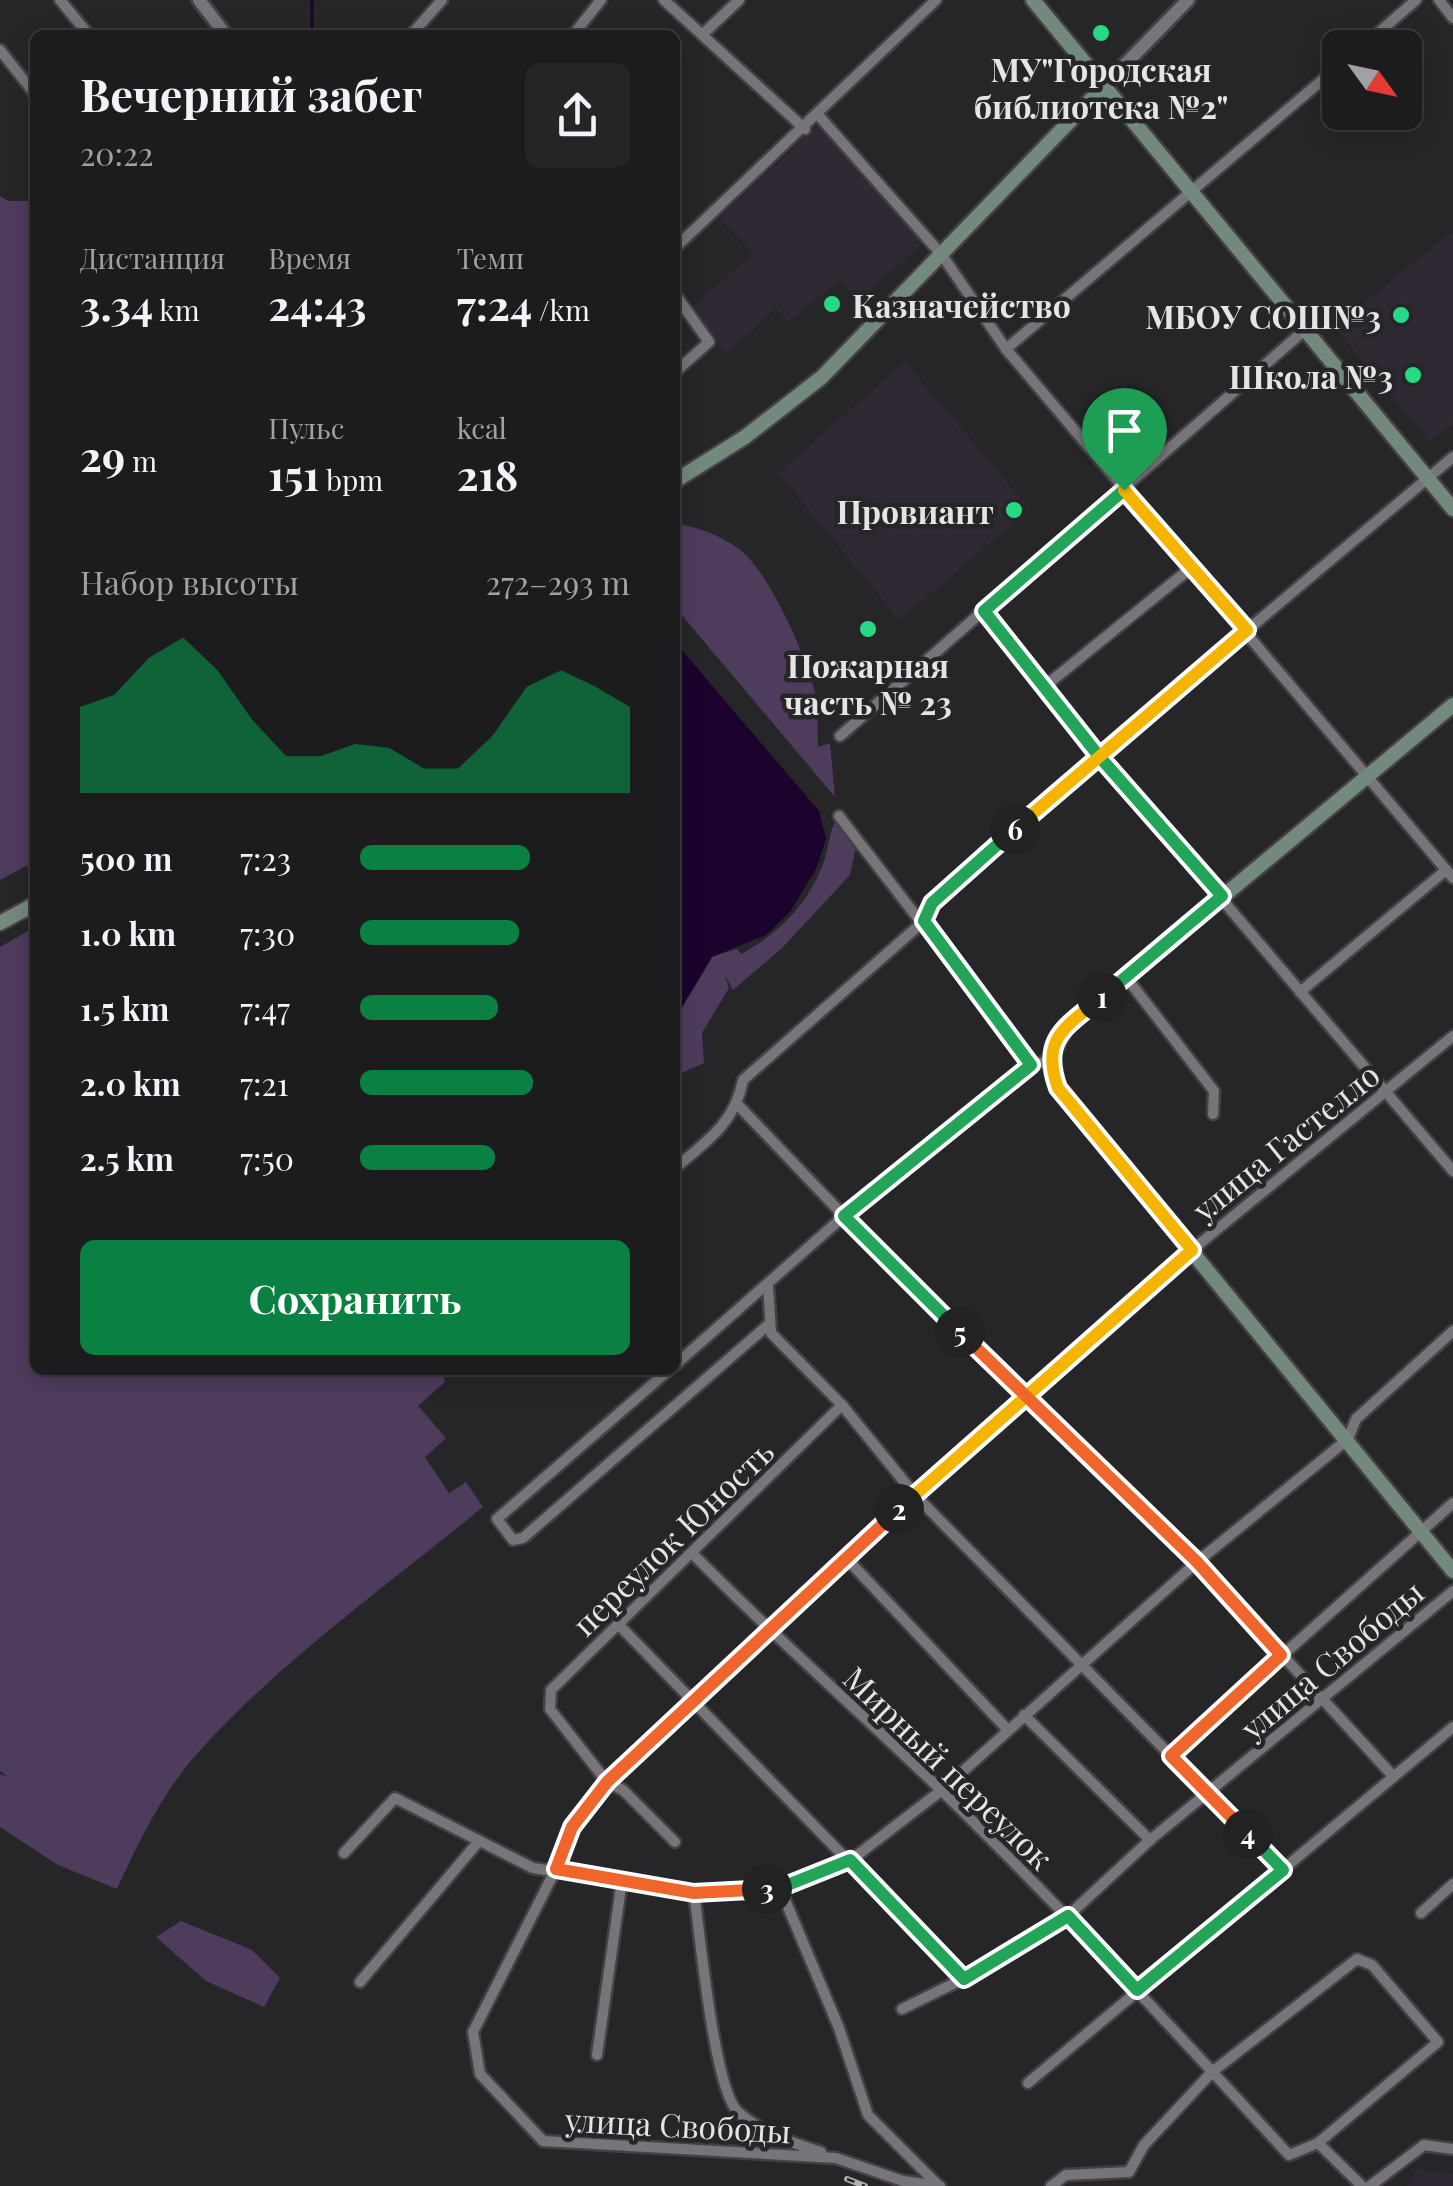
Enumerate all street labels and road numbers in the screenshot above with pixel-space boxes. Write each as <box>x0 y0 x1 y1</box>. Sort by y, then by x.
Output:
street label: улица Гастелло <box>1182 1052 1387 1230</box>
street label: переулок Юность <box>562 1430 782 1644</box>
street label: улица Свободы <box>1230 1570 1431 1749</box>
street label: Мирный переулок <box>835 1656 1063 1878</box>
street label: улица Свободы <box>563 2097 792 2151</box>

